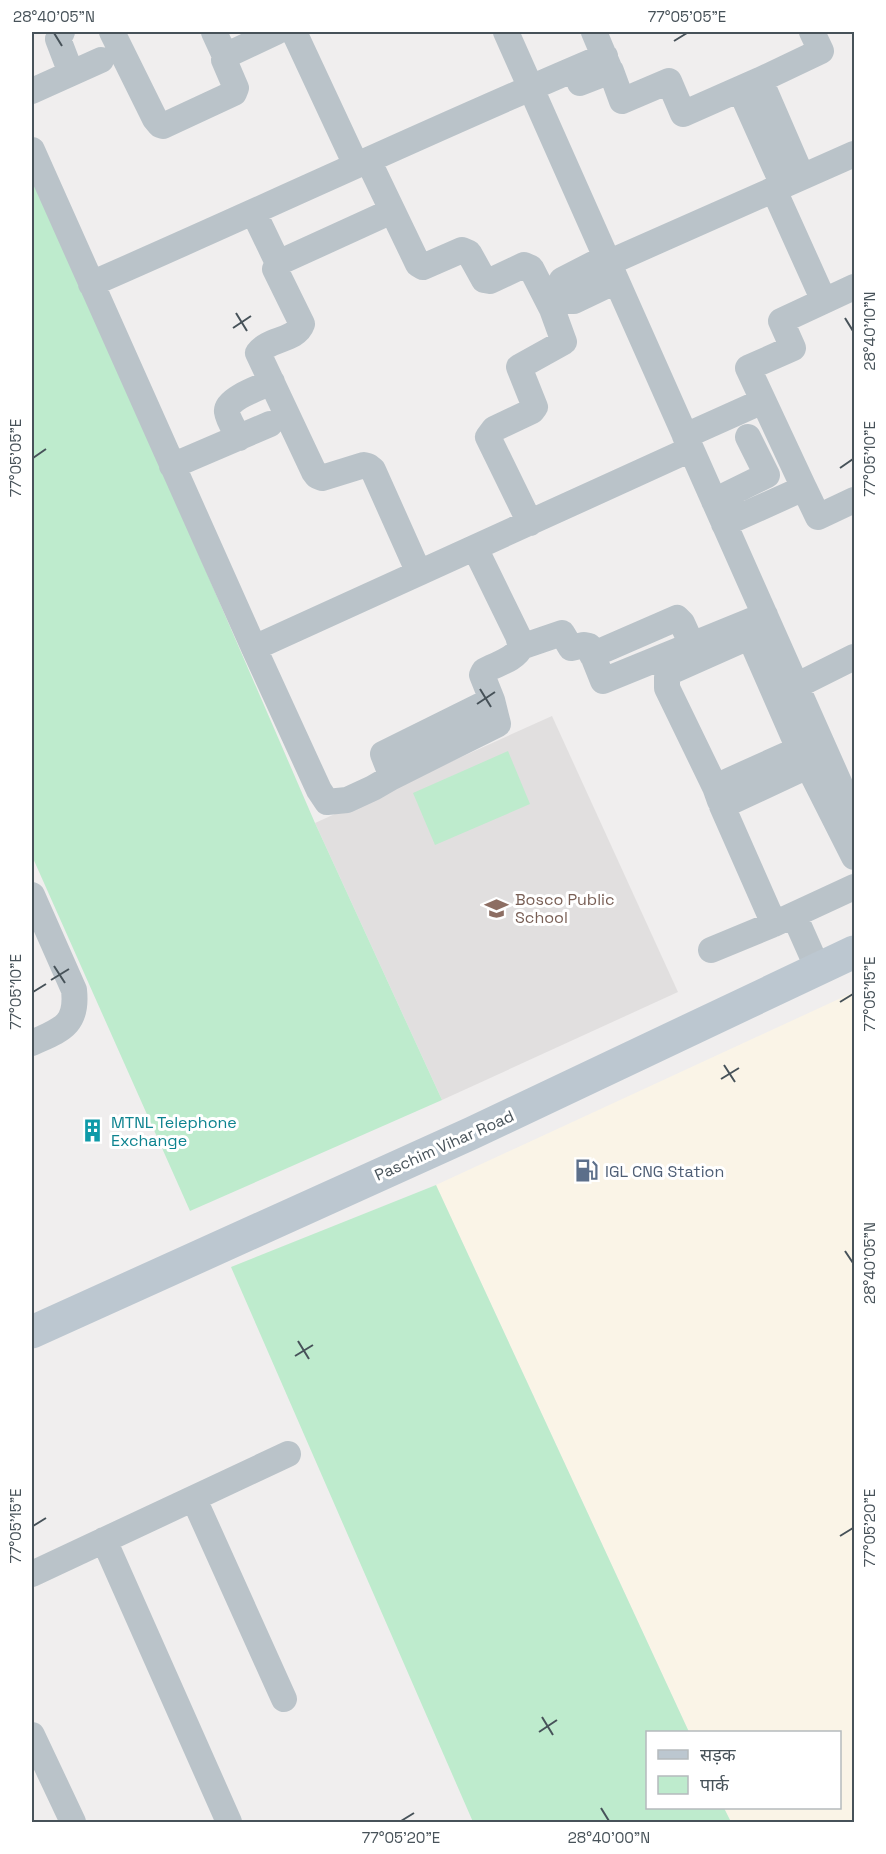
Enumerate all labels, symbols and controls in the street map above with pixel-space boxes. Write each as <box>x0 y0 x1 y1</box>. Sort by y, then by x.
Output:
text: 28°40'05"N <box>13 7 95 26</box>
text: 77°05'05"E <box>648 7 726 26</box>
text: 28°40'10"N <box>860 291 879 371</box>
text: 77°05'05"E <box>6 419 25 497</box>
text: 77°05'10"E <box>860 421 879 497</box>
place label: Bosco Public School <box>515 889 615 928</box>
school or university icon: Bosco Public School <box>484 895 510 921</box>
text: 77°05'10"E <box>6 954 25 1030</box>
text: 77°05'15"E <box>860 956 879 1032</box>
street label: Paschim Vihar Road <box>371 1105 517 1186</box>
place label: MTNL Telephone Exchange <box>111 1112 237 1151</box>
building icon: MTNL Telephone Exchange <box>80 1118 106 1144</box>
fuel station icon: IGL CNG Station <box>574 1158 600 1184</box>
place label: IGL CNG Station <box>605 1161 724 1182</box>
text: 28°40'05"N <box>860 1222 879 1304</box>
text: 77°05'15"E <box>6 1488 25 1564</box>
text: 77°05'20"E <box>860 1489 879 1567</box>
legend <box>646 1731 841 1809</box>
text: सड़क <box>700 1743 737 1766</box>
text: पार्क <box>700 1773 730 1796</box>
text: 77°05'20"E <box>362 1828 440 1847</box>
text: 28°40'00"N <box>568 1828 650 1847</box>

